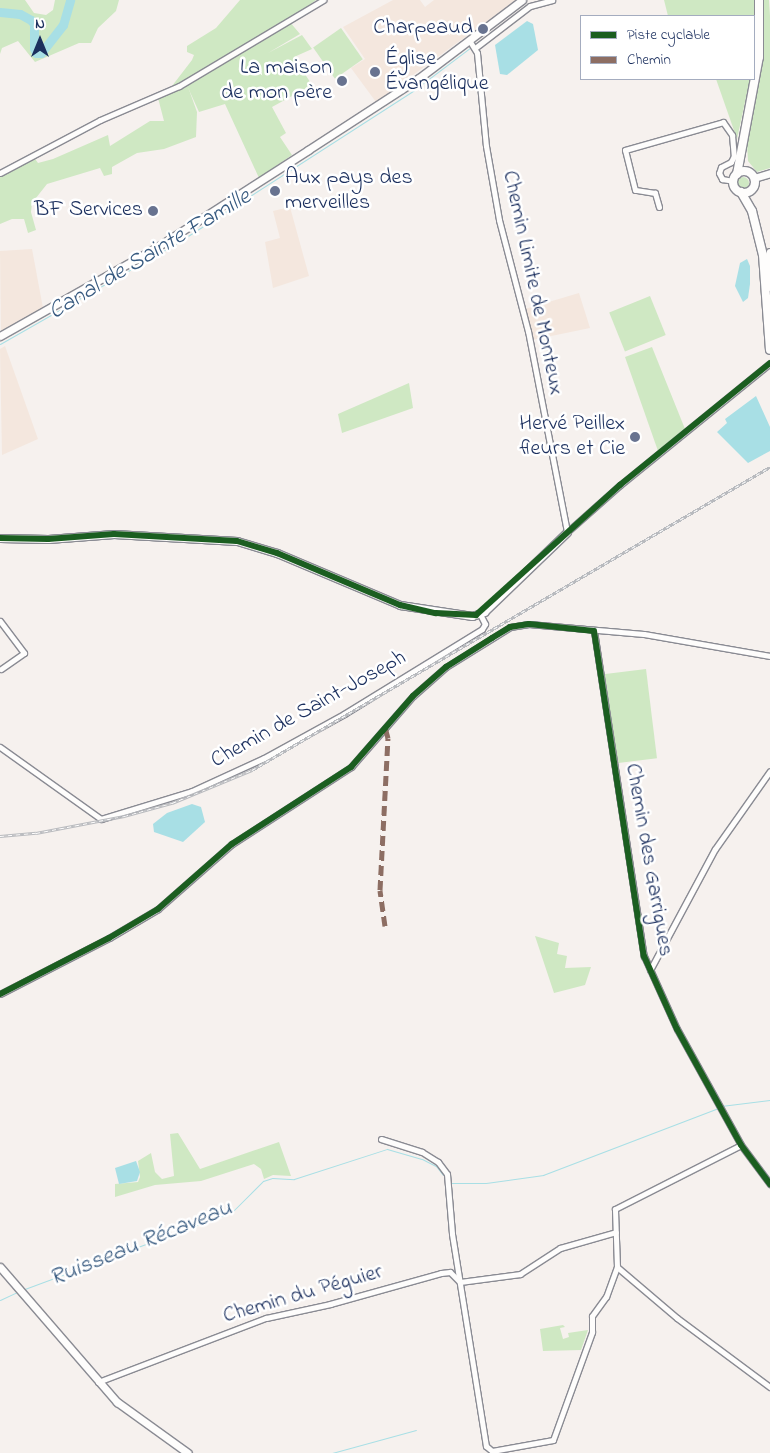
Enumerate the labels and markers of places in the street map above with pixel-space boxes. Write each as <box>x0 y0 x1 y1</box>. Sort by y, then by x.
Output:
place label: Charpeaud <box>373 16 473 42</box>
marker: Charpeaud <box>477 23 489 35</box>
place label: Église Évangélique <box>385 46 488 98</box>
place label: La maison de mon père <box>221 55 332 106</box>
marker: Église Évangélique <box>369 66 381 78</box>
marker: La maison de mon père <box>336 75 348 87</box>
place label: Aux pays des merveilles <box>285 165 413 216</box>
marker: Aux pays des merveilles <box>269 185 281 197</box>
place label: BF Services <box>34 198 143 224</box>
marker: BF Services <box>147 205 159 217</box>
place label: Hervé Peillex fleurs et Cie <box>519 411 625 462</box>
marker: Hervé Peillex fleurs et Cie <box>629 431 641 443</box>

